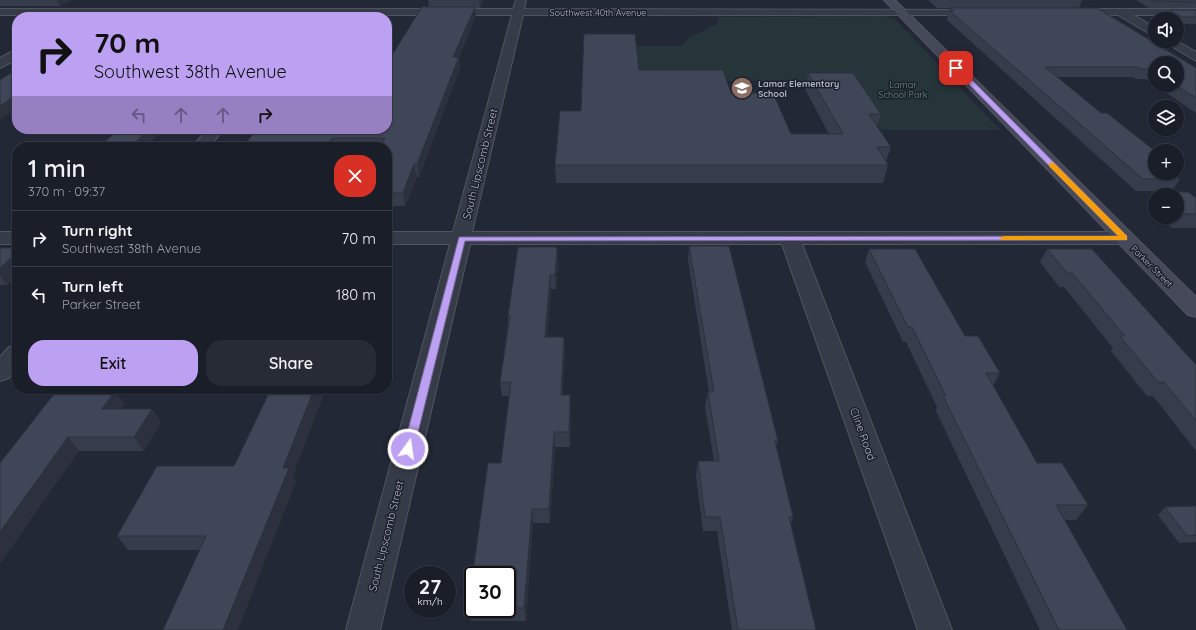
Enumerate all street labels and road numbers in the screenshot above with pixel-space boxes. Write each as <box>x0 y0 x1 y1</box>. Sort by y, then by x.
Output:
street label: Southwest 40th Avenue <box>550 7 646 18</box>
street label: South Lipscomb Street <box>459 107 501 221</box>
street label: Parker Street <box>1129 243 1175 289</box>
street label: Cline Road <box>847 406 879 462</box>
street label: South Lipscomb Street <box>365 479 407 593</box>

